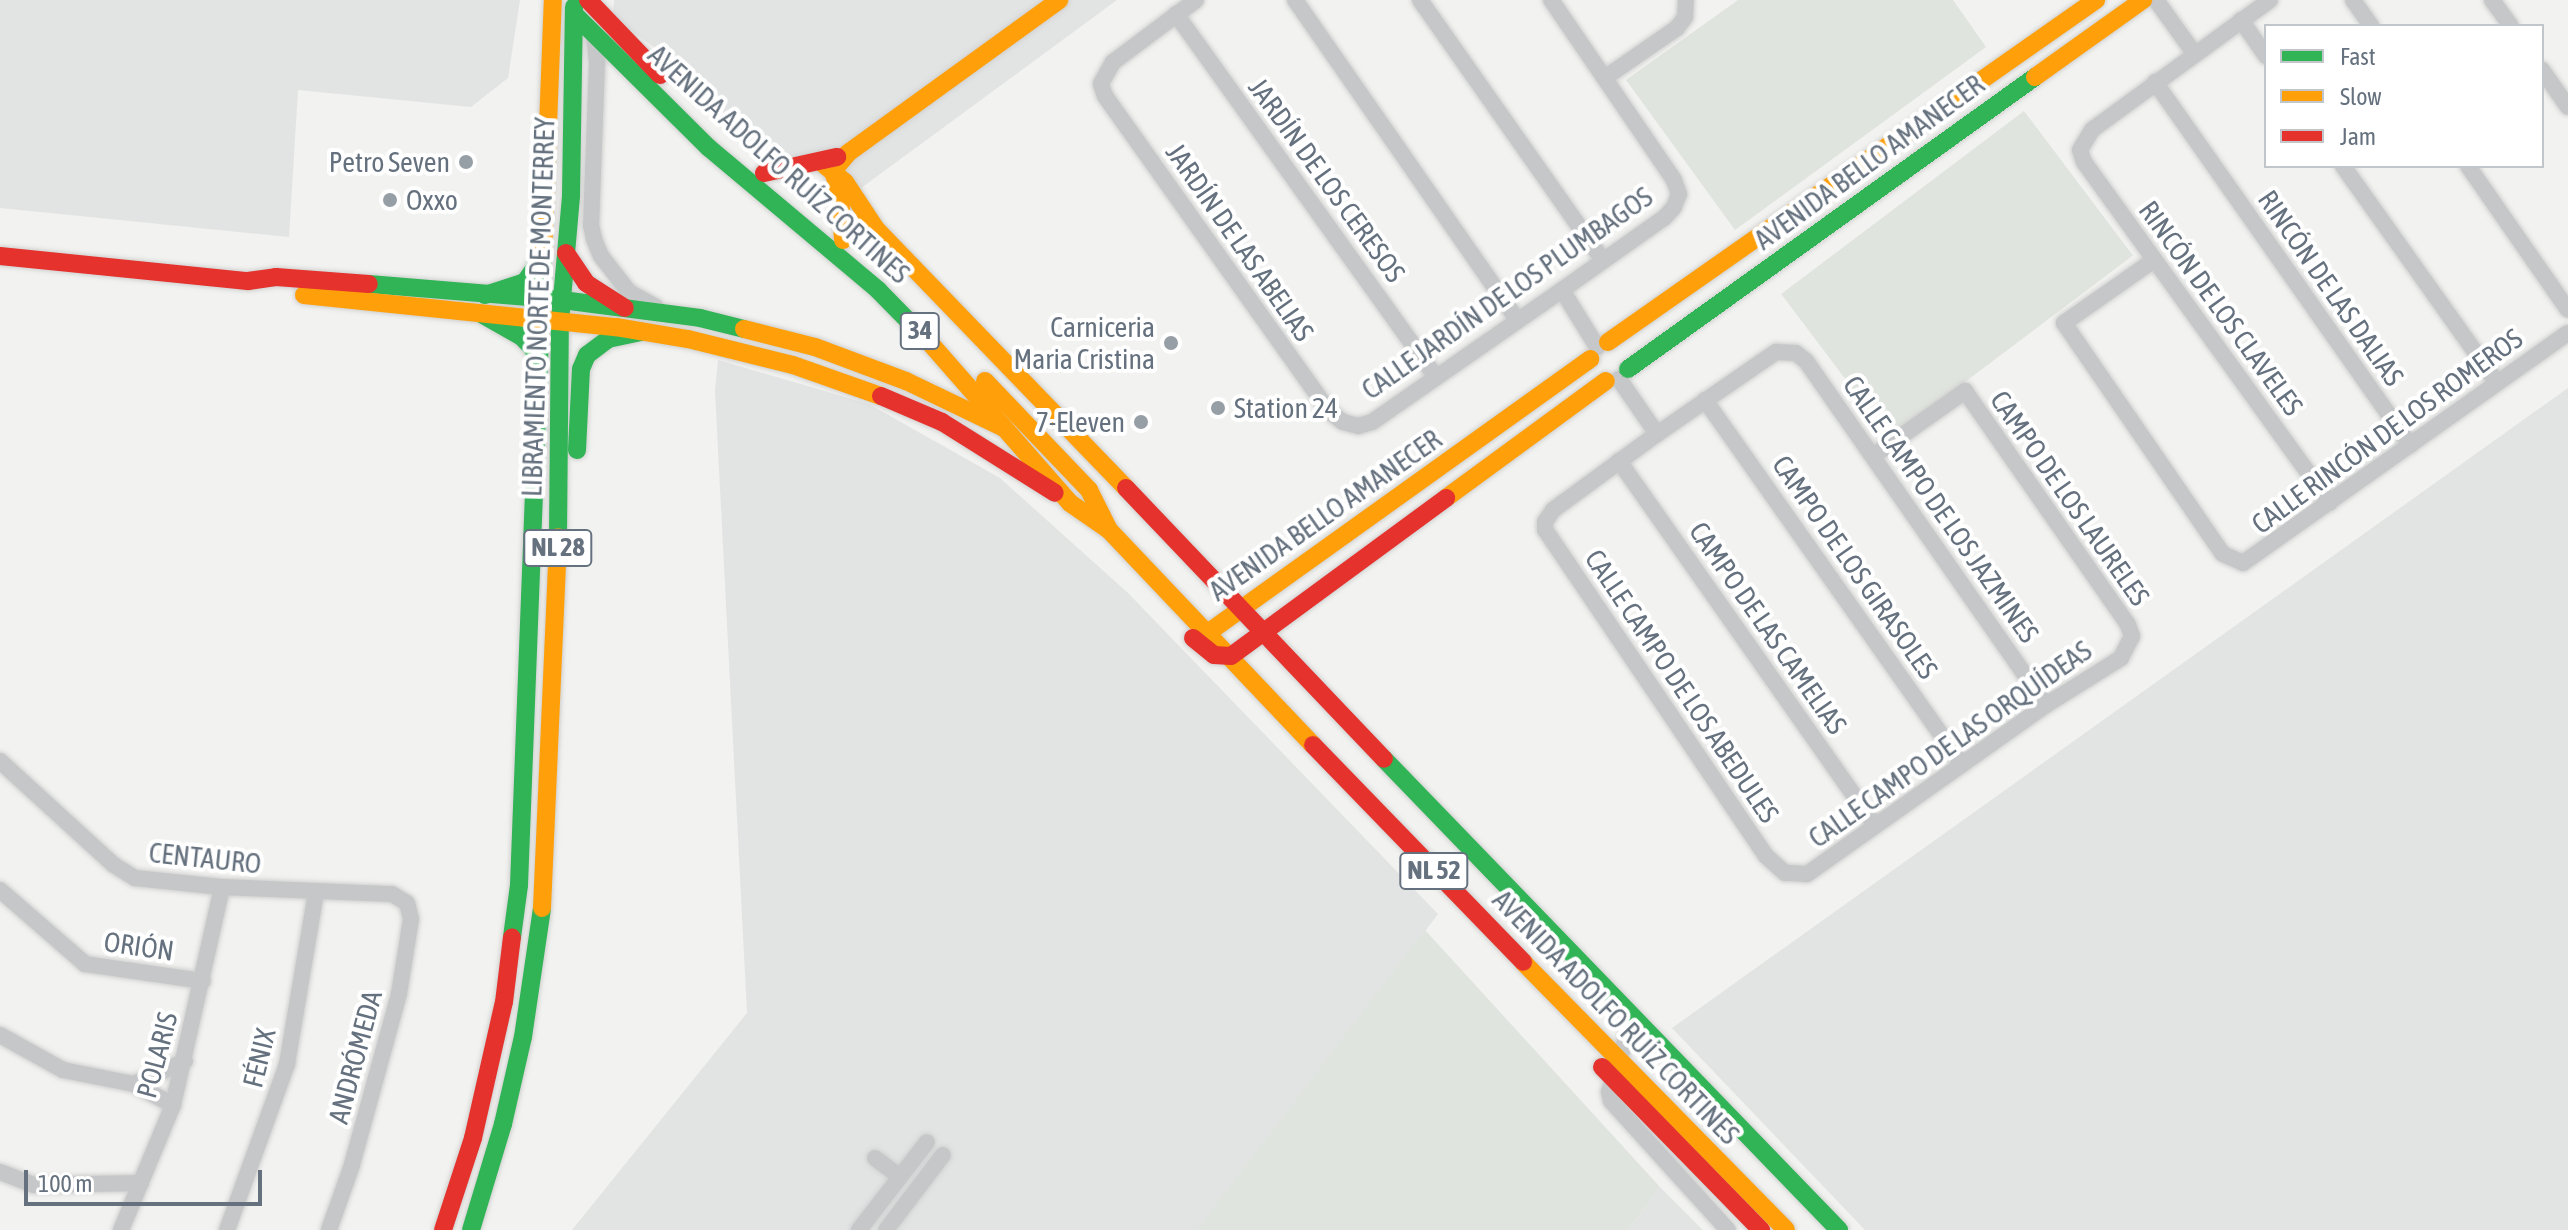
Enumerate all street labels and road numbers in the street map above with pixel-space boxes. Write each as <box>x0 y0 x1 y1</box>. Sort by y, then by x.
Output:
street label: AVENIDA ADOLFO RUÍZ CORTINES <box>641 38 917 290</box>
street label: AVENIDA BELLO AMANECER <box>1748 67 1990 257</box>
street label: JARDÍN DE LOS CERESOS <box>1242 71 1412 289</box>
street label: LIBRAMIENTO NORTE DE MONTERREY <box>515 117 561 497</box>
street label: JARDÍN DE LAS ABELIAS <box>1159 137 1321 347</box>
street label: CALLE JARDÍN DE LOS PLUMBAGOS <box>1355 180 1659 406</box>
street label: RINCÓN DE LAS DALIAS <box>2251 184 2411 392</box>
street label: RINCÓN DE LOS CLAVELES <box>2132 194 2310 422</box>
road number: 34 <box>898 309 942 353</box>
street label: CALLE RINCÓN DE LOS ROMEROS <box>2245 321 2529 541</box>
street label: CALLE CAMPO DE LOS JAZMINES <box>1836 369 2046 649</box>
street label: CAMPO DE LOS LAURELES <box>1983 384 2157 612</box>
street label: AVENIDA BELLO AMANECER <box>1203 422 1447 608</box>
street label: CAMPO DE LOS GIRASOLES <box>1765 449 1945 685</box>
street label: CAMPO DE LAS CAMELIAS <box>1682 516 1854 740</box>
road number: NL 28 <box>522 526 594 570</box>
street label: CALLE CAMPO DE LOS ABEDULES <box>1578 543 1786 829</box>
street label: CALLE CAMPO DE LAS ORQUÍDEAS <box>1802 633 2098 855</box>
street label: CENTAURO <box>147 835 263 881</box>
road number: NL 52 <box>1398 849 1470 893</box>
street label: AVENIDA ADOLFO RUÍZ CORTINES <box>1486 883 1746 1151</box>
street label: ORIÓN <box>102 924 176 968</box>
street label: ANDRÓMEDA <box>321 987 389 1127</box>
street label: POLARIS <box>129 1008 185 1102</box>
street label: FÉNIX <box>236 1025 282 1091</box>

